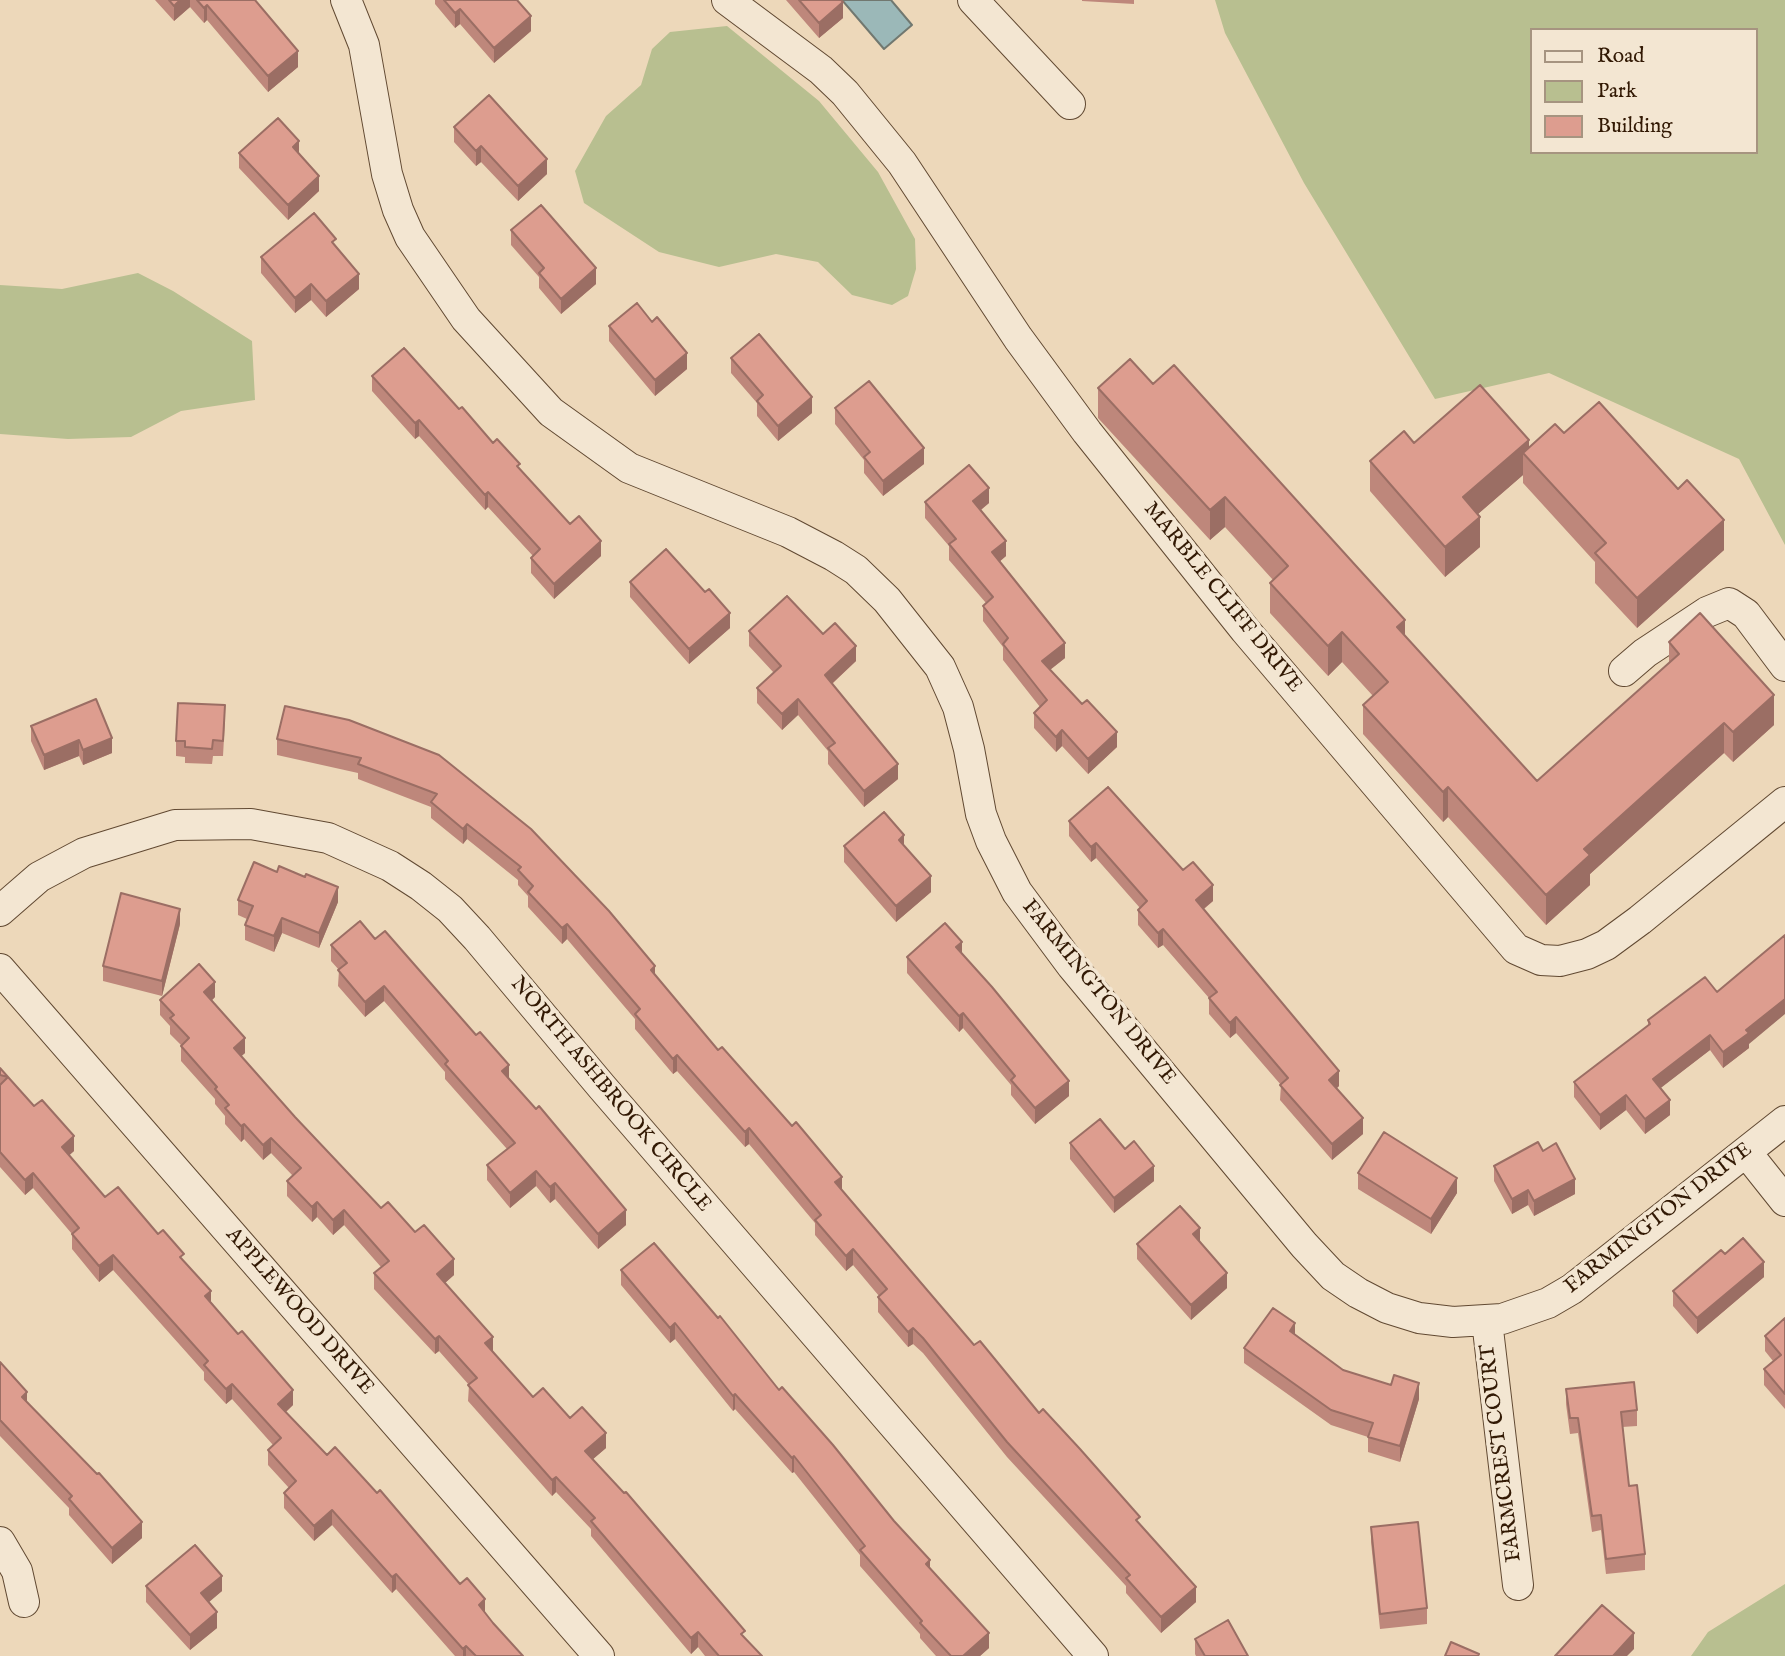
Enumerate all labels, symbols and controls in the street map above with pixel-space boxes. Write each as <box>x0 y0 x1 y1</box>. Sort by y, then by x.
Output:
legend <box>1530 28 1757 154</box>
text: Road <box>1597 43 1644 70</box>
text: Park <box>1597 78 1637 105</box>
text: Building <box>1597 113 1672 140</box>
street label: MARBLE CLIFF DRIVE <box>1137 498 1307 698</box>
street label: FARMINGTON DRIVE <box>1016 895 1180 1091</box>
street label: NORTH ASHBROOK CIRCLE <box>504 972 716 1218</box>
street label: FARMINGTON DRIVE <box>1560 1138 1758 1300</box>
street label: APPLEWOOD DRIVE <box>219 1223 379 1401</box>
street label: FARMCREST COURT <box>1476 1343 1528 1563</box>

